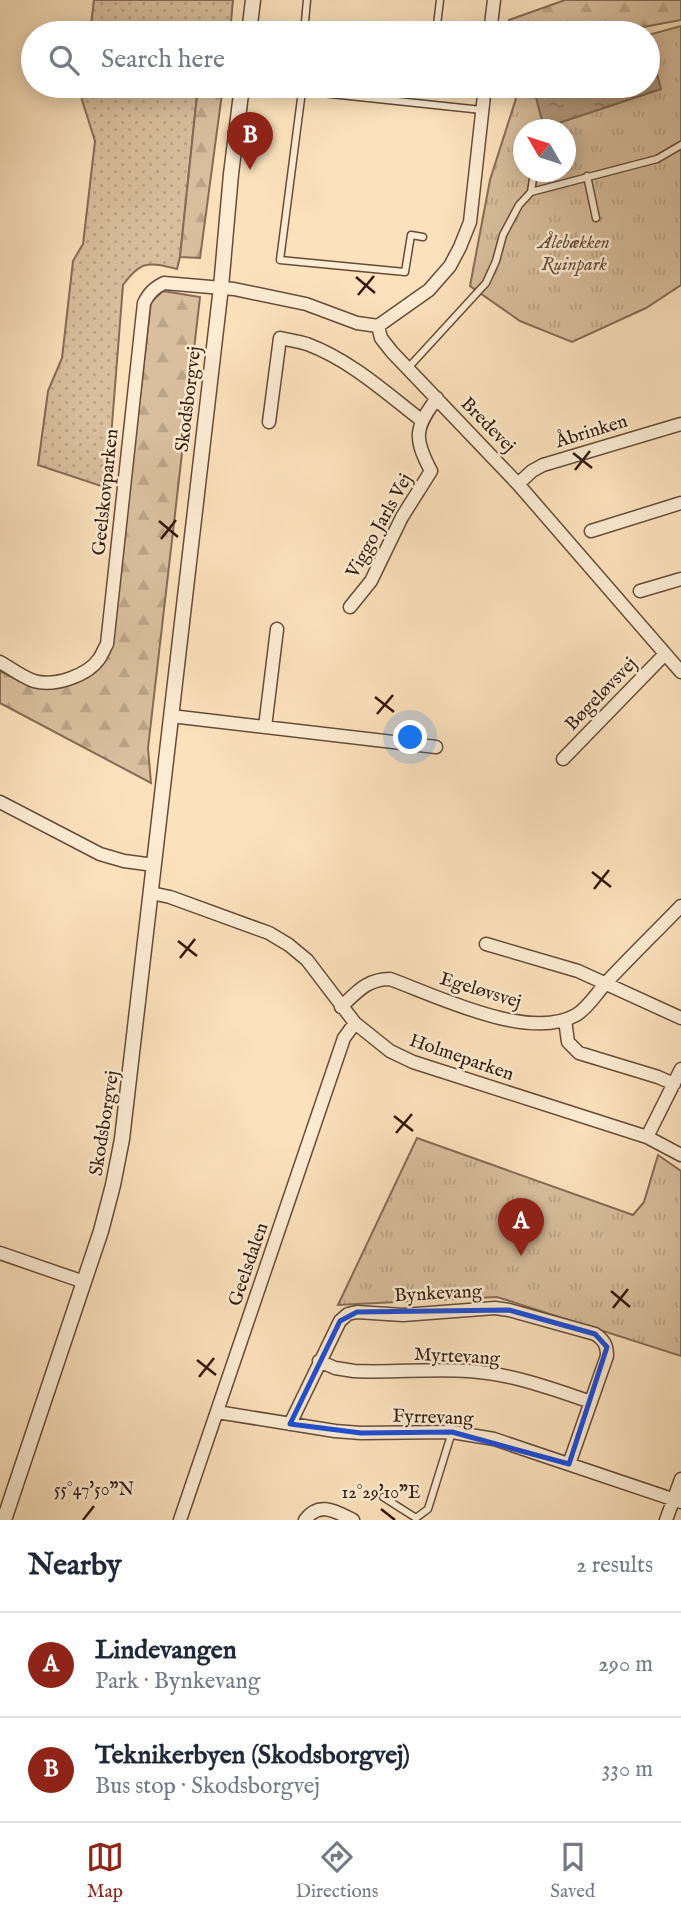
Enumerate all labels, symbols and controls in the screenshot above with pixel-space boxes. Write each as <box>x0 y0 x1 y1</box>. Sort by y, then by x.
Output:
search box <box>21 21 660 98</box>
icon: search <box>45 41 83 79</box>
text: Search here <box>101 43 225 76</box>
pin: B <box>227 112 273 170</box>
north arrow <box>513 119 576 182</box>
park label: Ålebækken Ruinpark <box>536 231 610 277</box>
street label: Skodsborgvej <box>171 345 207 453</box>
street label: Bredevej <box>455 392 520 458</box>
street label: Åbrinken <box>551 409 630 454</box>
street label: Geelskovparken <box>87 428 125 557</box>
street label: Viggo Jarls Vej <box>341 470 418 583</box>
street label: Bøgeløvsvej <box>560 652 643 736</box>
your location <box>393 720 427 754</box>
street label: Egeløvsvej <box>437 967 524 1015</box>
street label: Holmeparken <box>406 1029 517 1087</box>
street label: Skodsborgvej <box>85 1069 125 1178</box>
pin: A <box>498 1198 544 1256</box>
street label: Geelsdalen <box>223 1220 274 1310</box>
street label: Bynkevang <box>394 1280 483 1308</box>
street label: Myrtevang <box>413 1343 501 1371</box>
street label: Fyrrevang <box>392 1405 475 1431</box>
text: 55°47'50"N <box>54 1479 135 1502</box>
text: 12°29'10"E <box>342 1482 421 1505</box>
text: Nearby <box>28 1547 121 1585</box>
text: 2 results <box>576 1551 653 1580</box>
text: Lindevangen <box>95 1634 237 1667</box>
text: A <box>43 1650 59 1679</box>
text: 290 m <box>598 1650 653 1679</box>
text: Park · Bynkevang <box>95 1667 260 1696</box>
text: Teknikerbyen (Skodsborgvej) <box>95 1739 410 1772</box>
text: B <box>43 1755 59 1784</box>
text: 330 m <box>602 1755 653 1784</box>
text: Bus stop · Skodsborgvej <box>95 1772 320 1801</box>
tab: Map <box>86 1838 124 1904</box>
tab: Directions <box>296 1838 378 1904</box>
tab: Saved <box>550 1838 595 1904</box>

